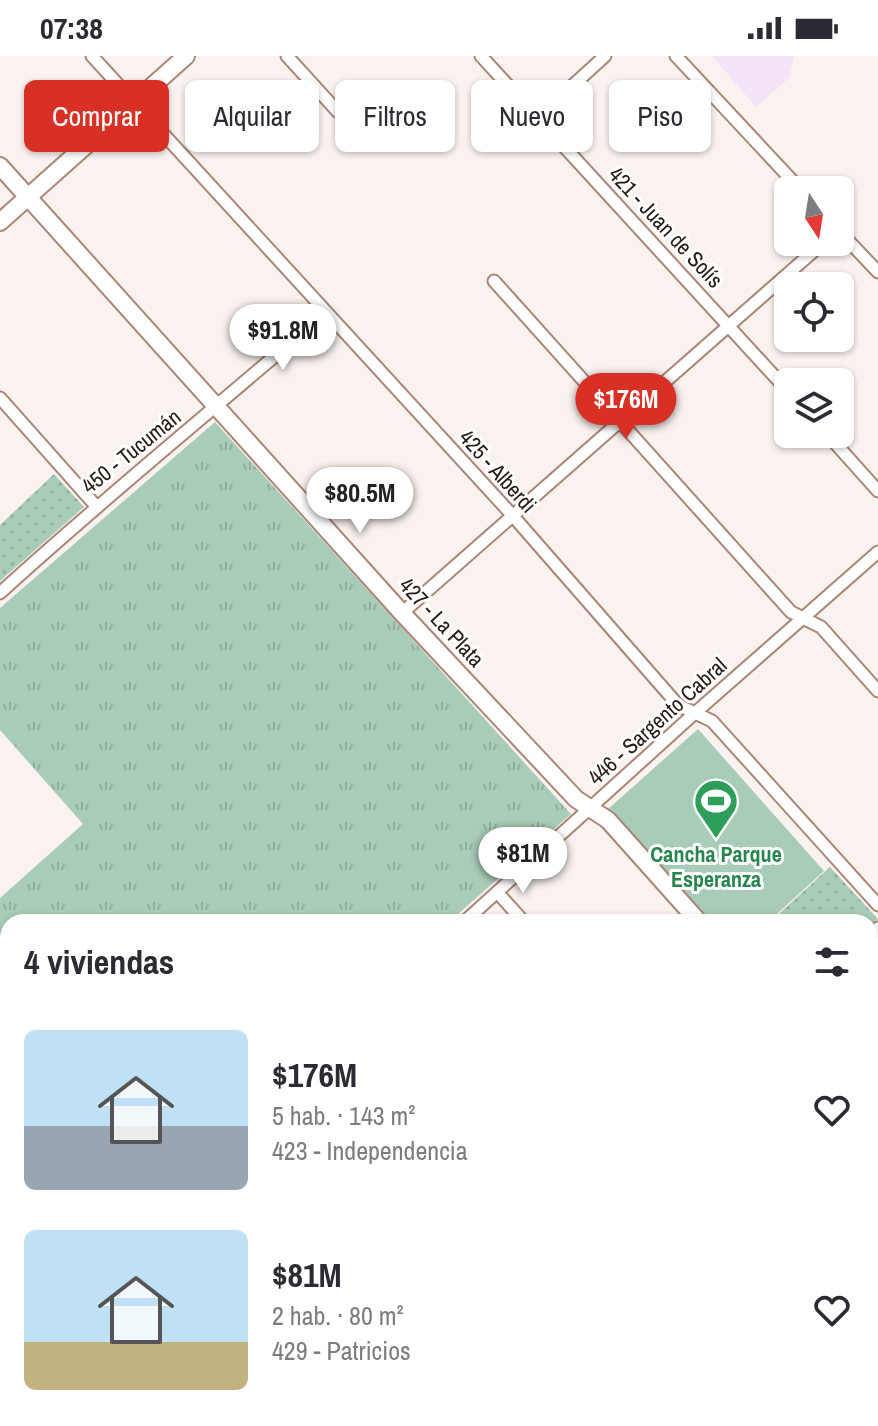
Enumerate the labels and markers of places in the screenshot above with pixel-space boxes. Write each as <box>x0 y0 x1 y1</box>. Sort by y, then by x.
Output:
pin: $91.8M <box>218 304 348 372</box>
pin: $176M <box>570 373 682 441</box>
pin: $80.5M <box>295 467 425 535</box>
sports icon: Cancha Parque Esperanza <box>692 777 740 840</box>
pin: $81M <box>476 827 570 895</box>
place label: Cancha Parque Esperanza <box>650 839 782 894</box>

